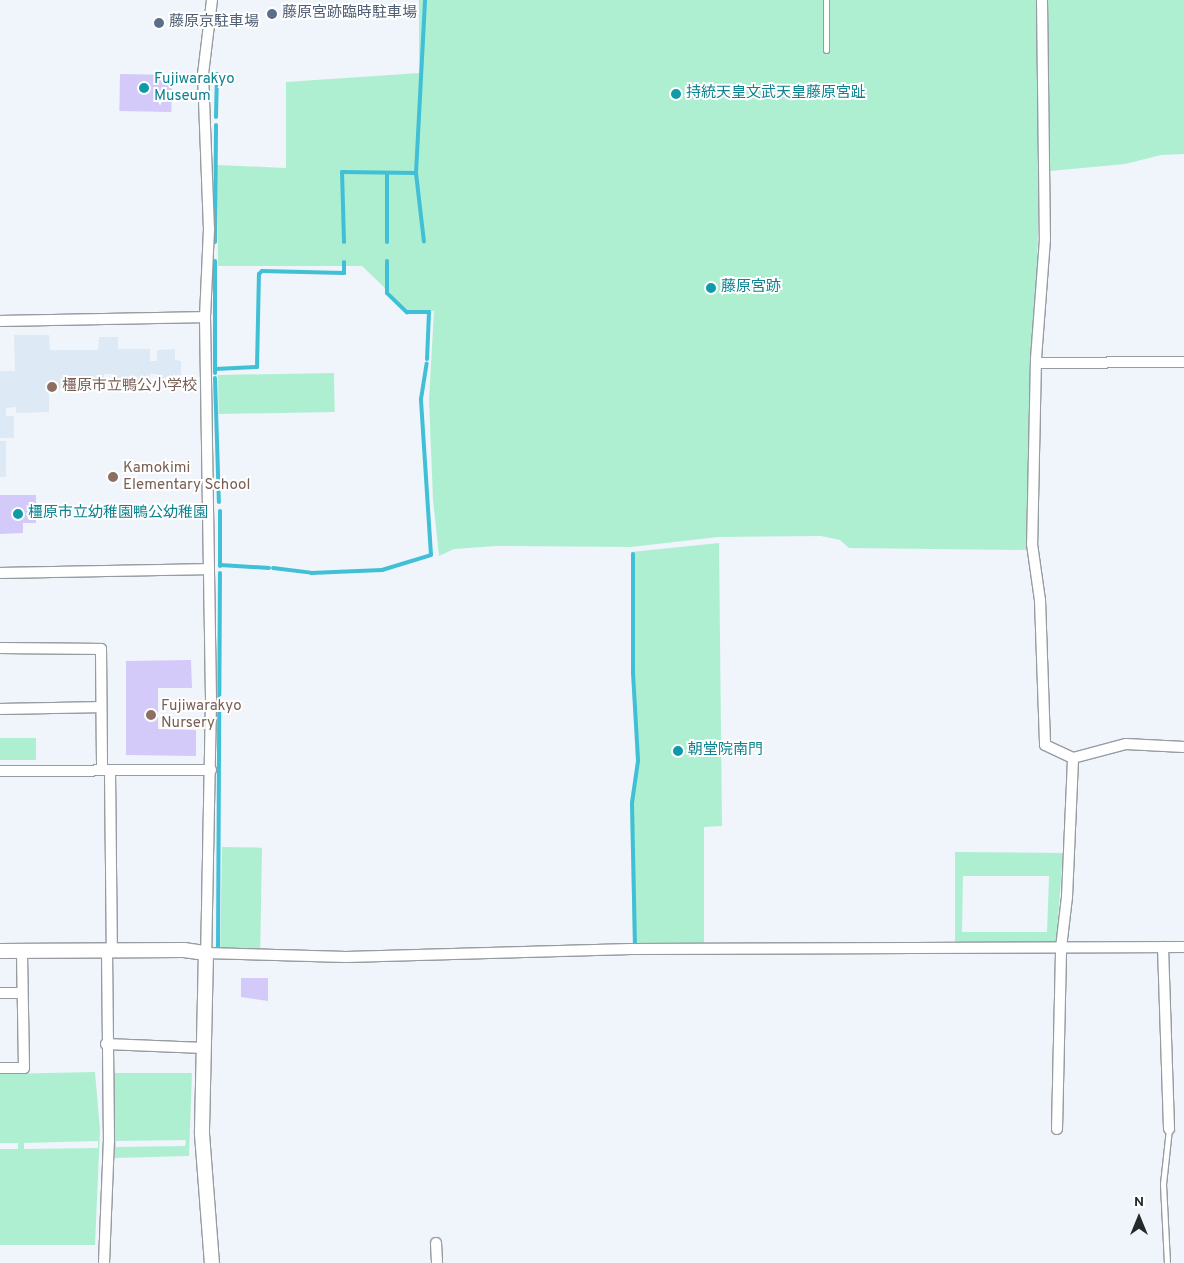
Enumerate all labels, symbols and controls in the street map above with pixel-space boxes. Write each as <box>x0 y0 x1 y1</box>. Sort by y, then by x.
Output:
place label: 藤原宮跡臨時駐車場 <box>282 5 417 23</box>
marker: 藤原宮跡臨時駐車場 <box>266 8 278 20</box>
place label: 藤原京駐車場 <box>169 14 259 32</box>
marker: 藤原京駐車場 <box>153 17 165 29</box>
place label: Fujiwarakyo Museum <box>154 70 235 105</box>
marker: Fujiwarakyo Museum <box>138 82 150 94</box>
place label: 持統天皇文武天皇藤原宮趾 <box>686 85 866 103</box>
marker: 持統天皇文武天皇藤原宮趾 <box>670 88 682 100</box>
place label: 藤原宮跡 <box>721 279 781 297</box>
marker: 藤原宮跡 <box>705 282 717 294</box>
place label: 橿原市立鴨公小学校 <box>62 378 197 396</box>
marker: 橿原市立鴨公小学校 <box>46 381 58 393</box>
place label: Kamokimi Elementary School <box>123 459 250 494</box>
marker: Kamokimi Elementary School <box>107 471 119 483</box>
place label: 橿原市立幼稚園鴨公幼稚園 <box>28 505 208 523</box>
marker: 橿原市立幼稚園鴨公幼稚園 <box>12 508 24 520</box>
place label: Fujiwarakyo Nursery <box>161 697 242 732</box>
marker: Fujiwarakyo Nursery <box>145 709 157 721</box>
place label: 朝堂院南門 <box>688 742 763 760</box>
marker: 朝堂院南門 <box>672 745 684 757</box>
north arrow <box>1114 1193 1164 1243</box>
text: N <box>1134 1194 1144 1211</box>

